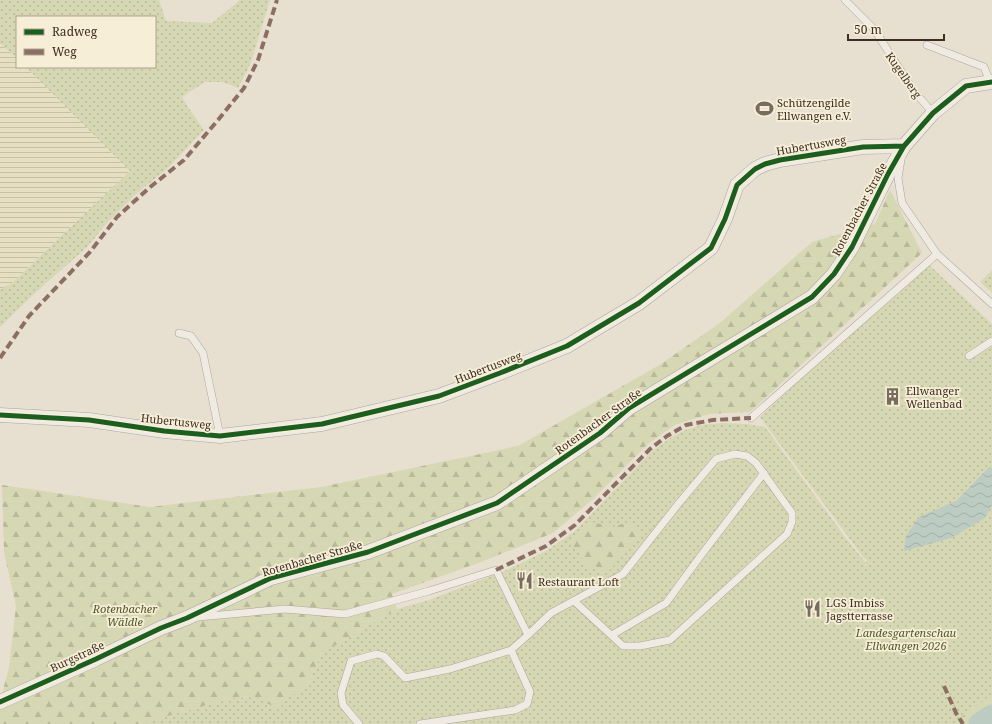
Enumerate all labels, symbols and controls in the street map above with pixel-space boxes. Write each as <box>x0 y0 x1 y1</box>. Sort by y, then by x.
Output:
legend <box>16 16 156 68</box>
scale bar <box>848 16 944 42</box>
text: 50 m <box>854 21 882 38</box>
text: Radweg <box>52 23 98 40</box>
text: Weg <box>52 43 77 60</box>
street label: Kugelberg <box>883 49 926 101</box>
place label: Schützengilde Ellwangen e.V. <box>777 95 852 123</box>
sports icon: Schützengilde Ellwangen e.V. <box>754 98 774 118</box>
street label: Hubertusweg <box>775 131 847 159</box>
street label: Rotenbacher Straße <box>828 160 890 258</box>
street label: Hubertusweg <box>452 347 524 387</box>
place label: Ellwanger Wellenbad <box>906 383 962 411</box>
street label: Rotenbacher Straße <box>552 384 644 458</box>
building icon: Ellwanger Wellenbad <box>883 386 903 406</box>
street label: Hubertusweg <box>140 410 212 432</box>
street label: Rotenbacher Straße <box>260 536 364 580</box>
restaurant icon: Restaurant Loft <box>515 571 535 591</box>
place label: Restaurant Loft <box>538 574 619 589</box>
place label: LGS Imbiss Jagstterrasse <box>825 595 893 623</box>
restaurant icon: LGS Imbiss Jagstterrasse <box>803 598 823 618</box>
park label: Rotenbacher Wäldle <box>92 601 158 629</box>
park label: Landesgartenschau Ellwangen 2026 <box>855 625 957 653</box>
street label: Burgstraße <box>47 637 107 675</box>

